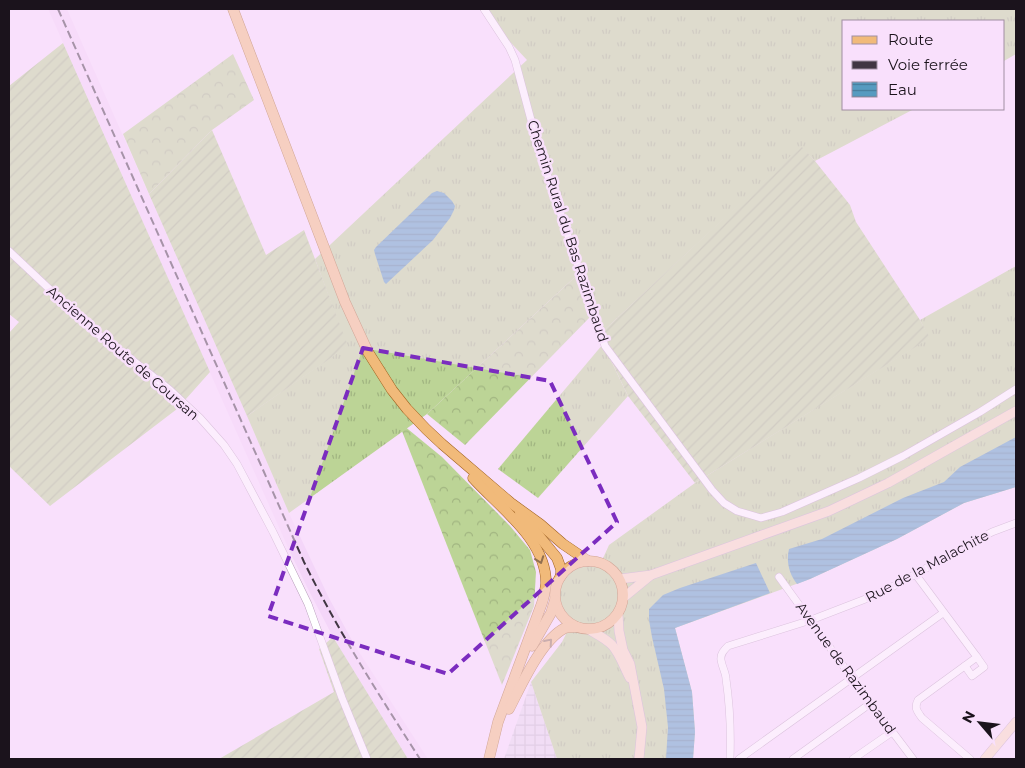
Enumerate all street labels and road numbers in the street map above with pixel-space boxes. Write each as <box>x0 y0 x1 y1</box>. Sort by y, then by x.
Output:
street label: Chemin Rural du Bas Razimbaud <box>524 118 612 344</box>
street label: Ancienne Route de Coursan <box>43 282 203 424</box>
street label: Rue de la Malachite <box>862 526 992 606</box>
street label: Avenue de Razimbaud <box>792 598 900 738</box>

